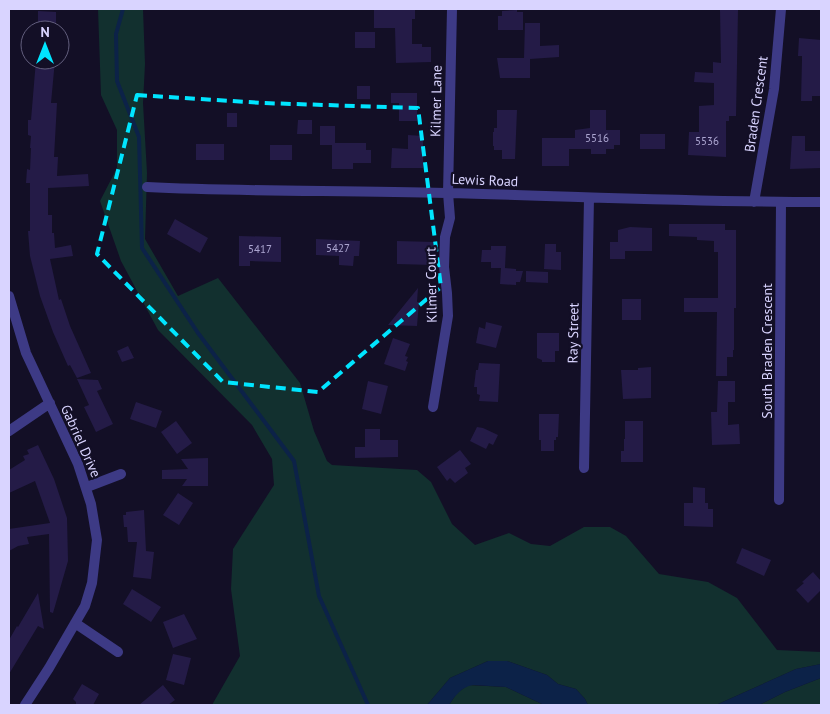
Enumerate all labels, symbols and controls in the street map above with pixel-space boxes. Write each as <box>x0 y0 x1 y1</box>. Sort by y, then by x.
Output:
north arrow <box>20 20 70 70</box>
text: N <box>40 23 50 41</box>
street label: Braden Crescent <box>740 54 772 153</box>
street label: Kilmer Lane <box>426 65 446 137</box>
house number: 5516 <box>585 131 609 145</box>
house number: 5536 <box>695 134 719 148</box>
street label: Lewis Road <box>451 170 519 190</box>
house number: 5427 <box>326 241 350 255</box>
house number: 5417 <box>248 242 272 256</box>
street label: Kilmer Court <box>421 247 441 323</box>
street label: South Braden Crescent <box>758 283 776 419</box>
street label: Ray Street <box>563 302 583 363</box>
street label: Gabriel Drive <box>57 402 105 480</box>

